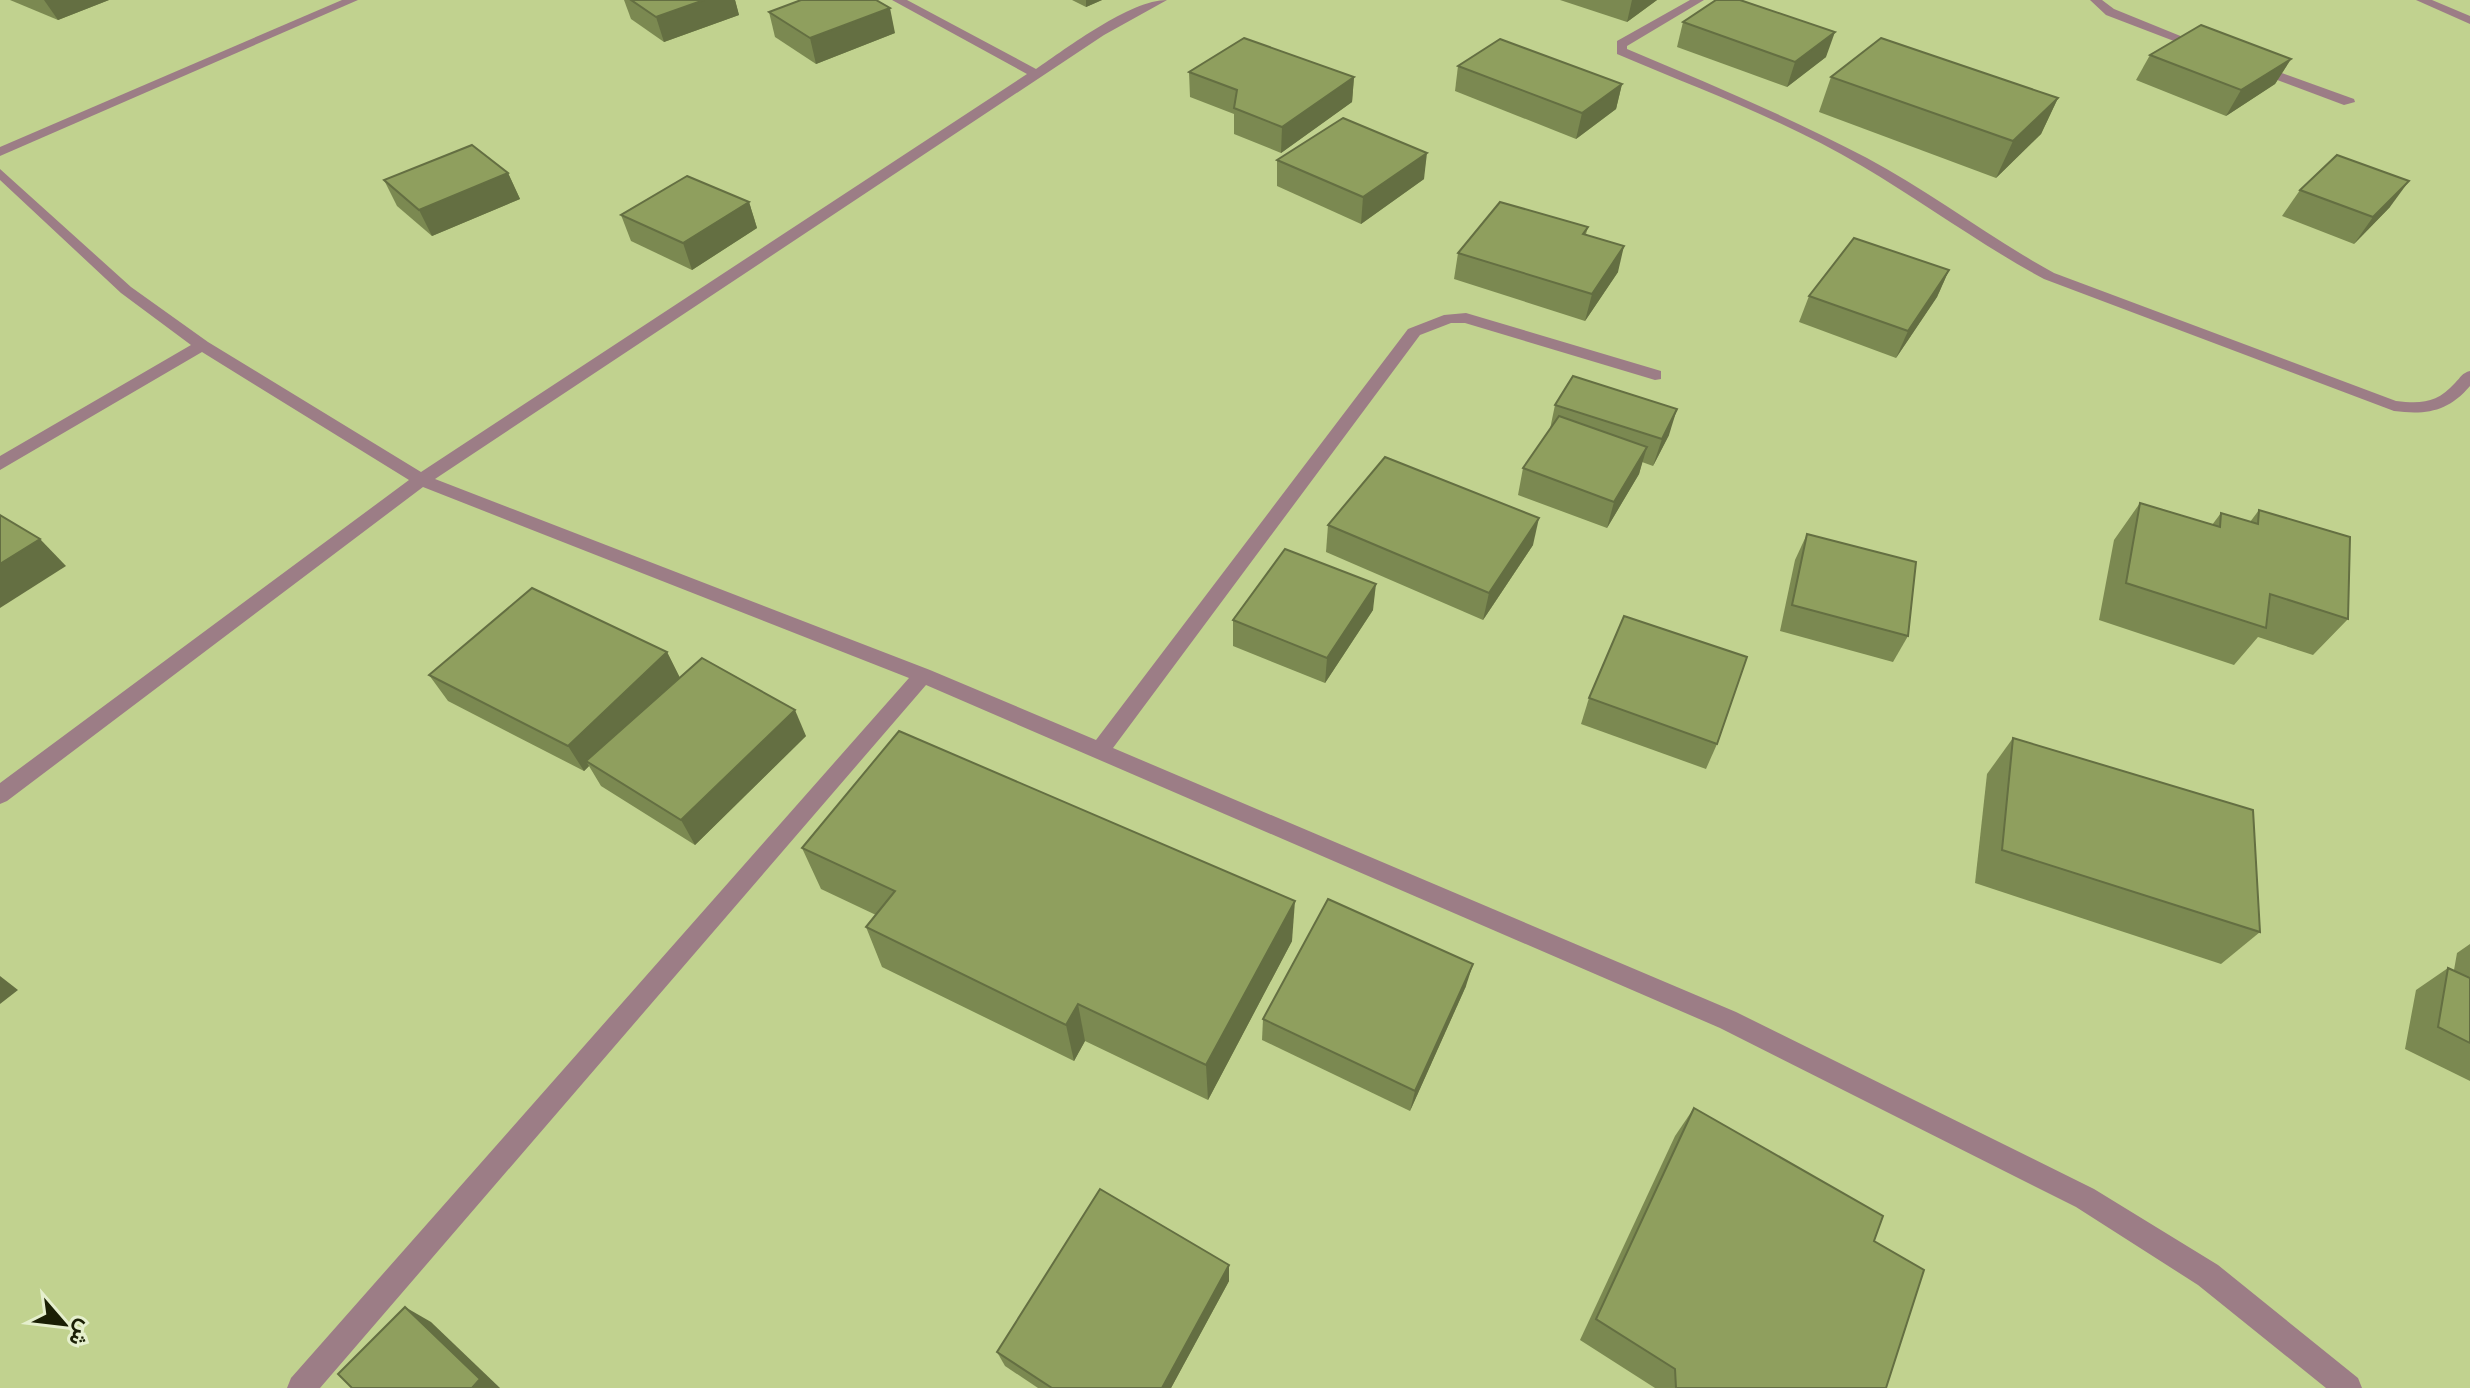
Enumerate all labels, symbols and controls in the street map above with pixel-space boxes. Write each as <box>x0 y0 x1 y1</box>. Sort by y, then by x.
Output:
north arrow <box>24 1284 104 1364</box>
text: ش <box>63 1315 98 1351</box>

